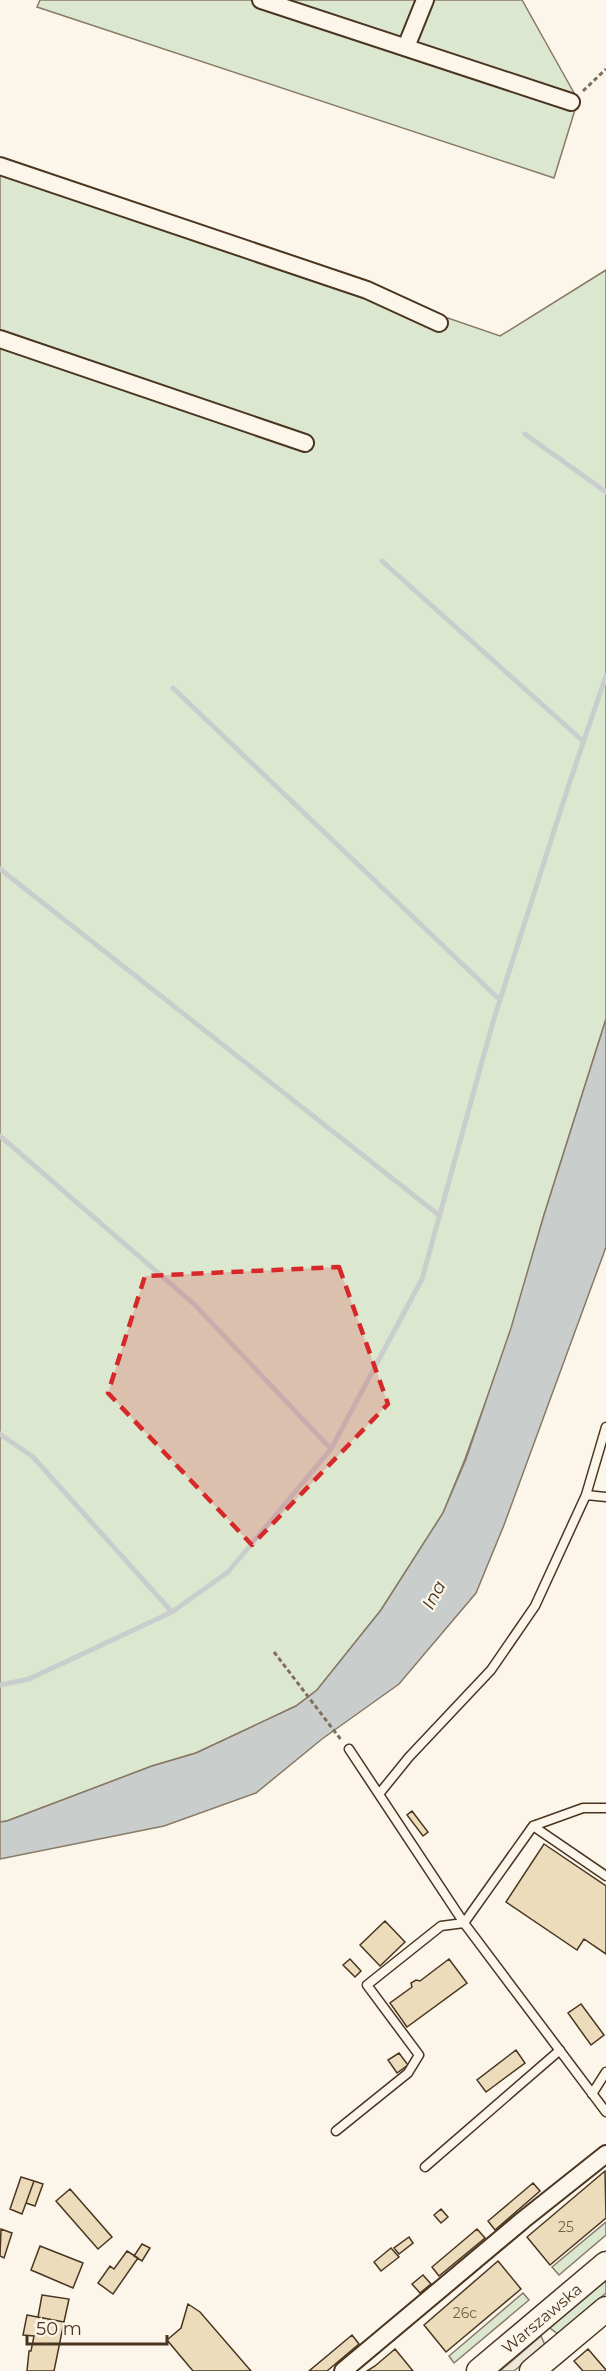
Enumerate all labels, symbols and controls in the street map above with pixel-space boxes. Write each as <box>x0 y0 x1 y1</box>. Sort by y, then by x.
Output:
water label: Ina <box>417 1577 451 1613</box>
house number: 25 <box>558 2218 574 2236</box>
street label: Warszawska <box>498 2279 586 2357</box>
house number: 26c <box>453 2304 477 2322</box>
scale bar <box>27 2308 166 2346</box>
text: 50 m <box>36 2318 82 2340</box>

